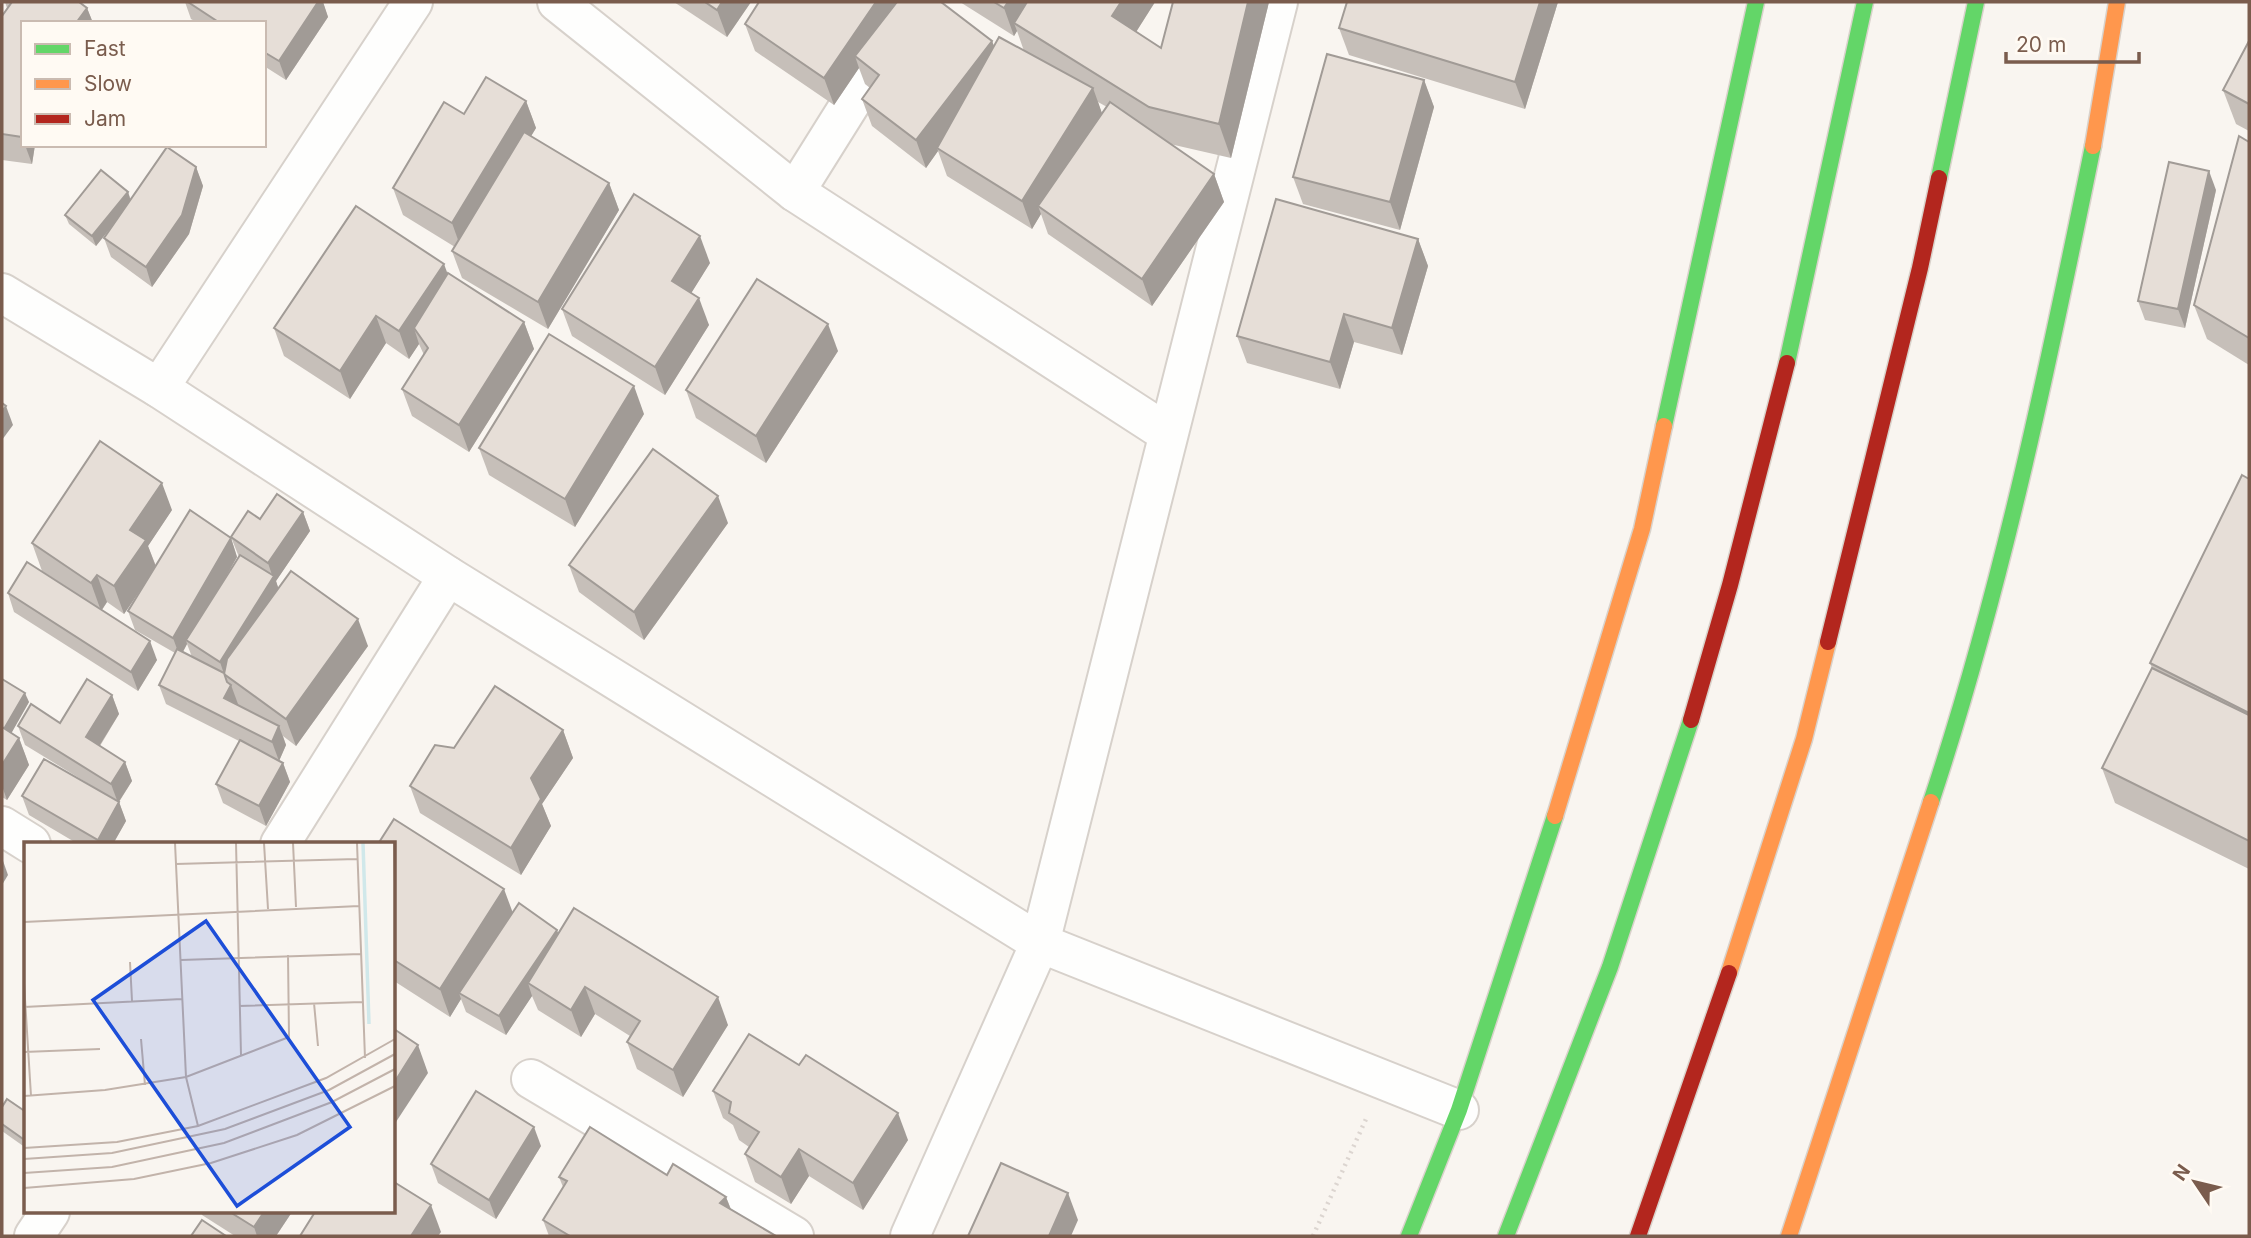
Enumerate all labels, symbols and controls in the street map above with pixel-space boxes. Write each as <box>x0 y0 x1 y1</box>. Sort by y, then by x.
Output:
legend <box>21 21 266 147</box>
scale bar <box>2006 21 2139 65</box>
text: 20 m <box>2016 32 2066 57</box>
text: Fast <box>84 36 126 61</box>
text: Slow <box>84 71 132 96</box>
text: Jam <box>84 106 126 131</box>
inset map <box>24 842 396 1214</box>
north arrow <box>2160 1147 2230 1217</box>
text: N <box>2168 1160 2195 1185</box>

